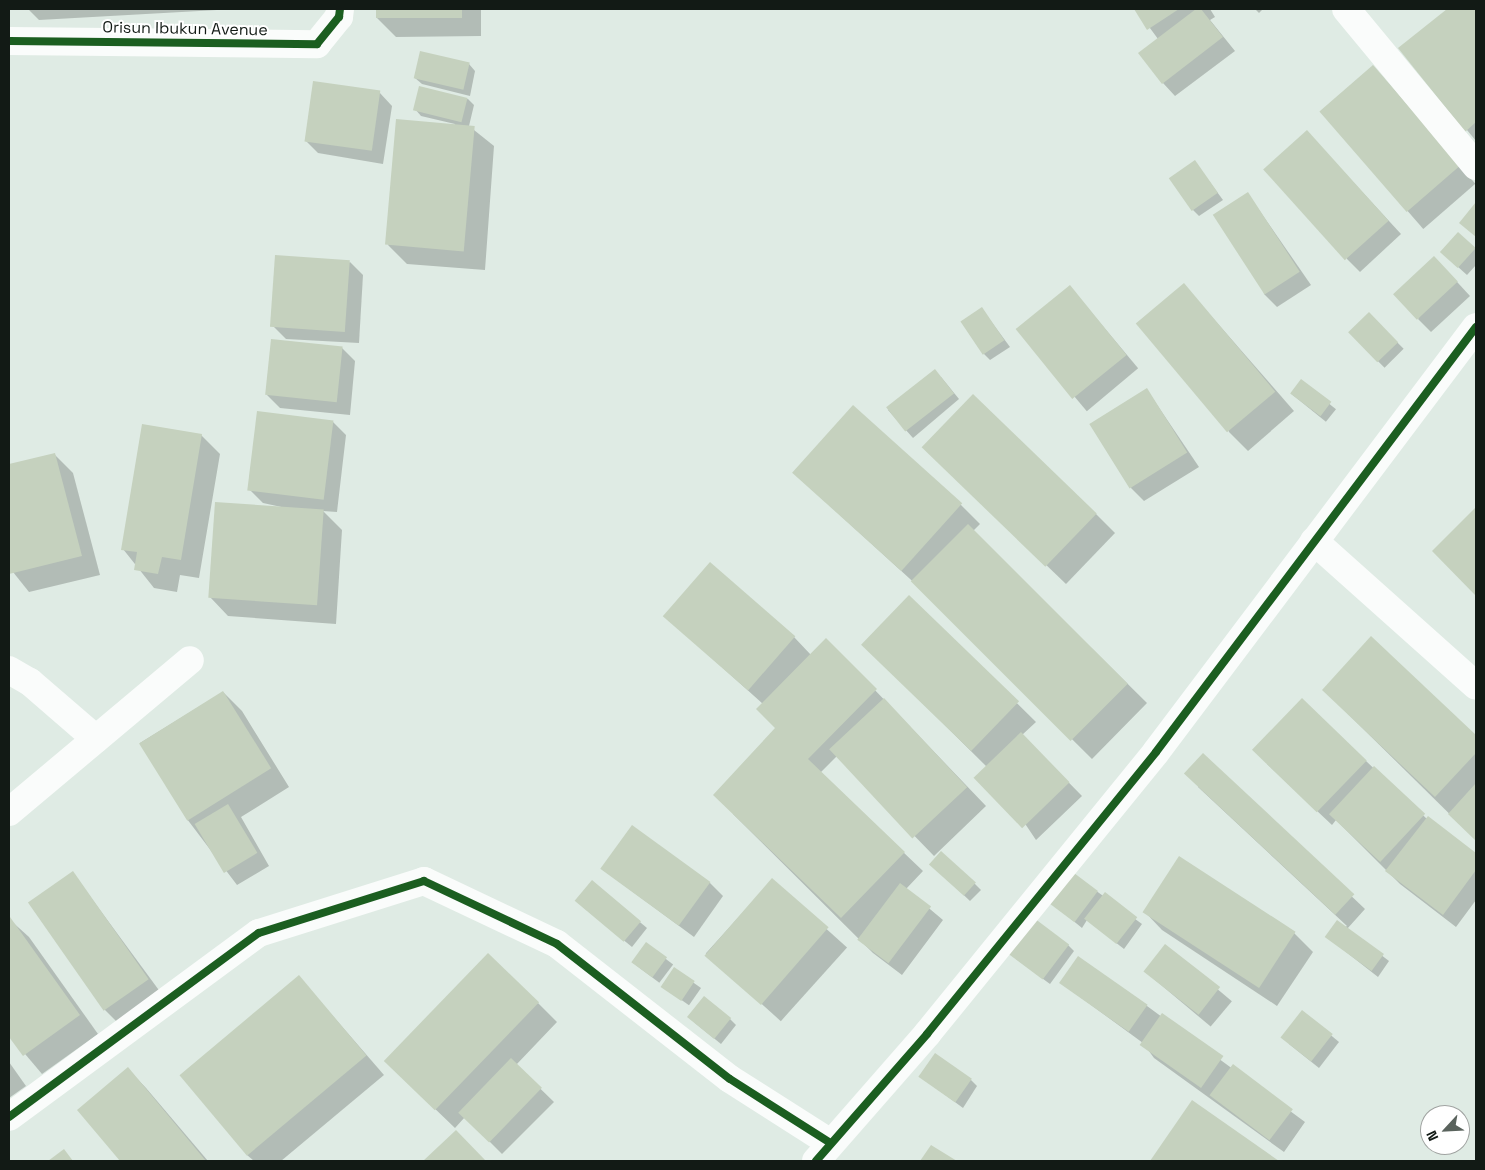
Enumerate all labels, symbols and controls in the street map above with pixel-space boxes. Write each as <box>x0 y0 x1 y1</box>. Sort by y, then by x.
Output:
street label: Orisun Ibukun Avenue <box>102 18 268 40</box>
north arrow <box>1420 1105 1470 1155</box>
text: N <box>1422 1128 1442 1144</box>

